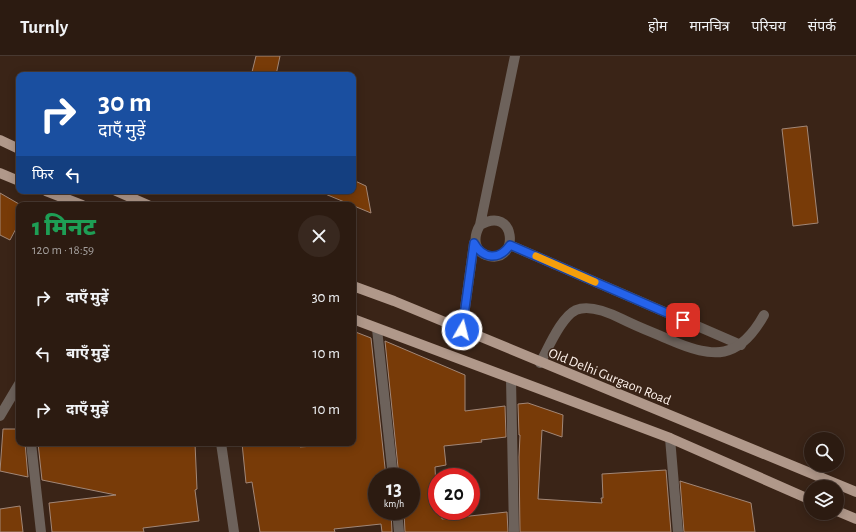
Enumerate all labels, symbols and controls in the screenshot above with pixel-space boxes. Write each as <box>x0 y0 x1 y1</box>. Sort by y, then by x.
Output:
text: Turnly <box>20 18 68 37</box>
text: होम <box>648 20 667 34</box>
text: मानचित्र <box>689 20 730 34</box>
text: परिचय <box>752 20 786 34</box>
text: संपर्क <box>808 20 836 34</box>
icon: right <box>32 88 84 140</box>
text: 30 m <box>98 89 151 117</box>
text: दाएँ मुड़ें <box>98 122 146 140</box>
icon: left <box>62 164 84 186</box>
text: फिर <box>32 167 54 182</box>
button: close <box>298 215 340 257</box>
text: 1 मिनट <box>32 216 96 240</box>
text: 120 m · 18:59 <box>32 244 94 257</box>
icon: right <box>32 287 54 309</box>
text: दाएँ मुड़ें <box>66 290 109 305</box>
text: 30 m <box>311 290 340 305</box>
pin <box>666 303 700 337</box>
position arrow <box>441 309 483 351</box>
icon: arrive <box>672 309 694 331</box>
icon: left <box>32 343 54 365</box>
text: बाएँ मुड़ें <box>66 346 109 361</box>
text: 10 m <box>312 346 340 361</box>
street label: Old Delhi Gurgaon Road <box>546 346 673 408</box>
icon: right <box>32 399 54 421</box>
text: दाएँ मुड़ें <box>66 402 109 417</box>
text: 10 m <box>312 402 340 417</box>
map controls <box>804 432 844 520</box>
button: search <box>804 432 844 472</box>
speed limit sign: 20 <box>428 468 480 520</box>
text: 13 <box>386 479 402 499</box>
button: layers <box>804 480 844 520</box>
text: km/h <box>384 499 404 509</box>

